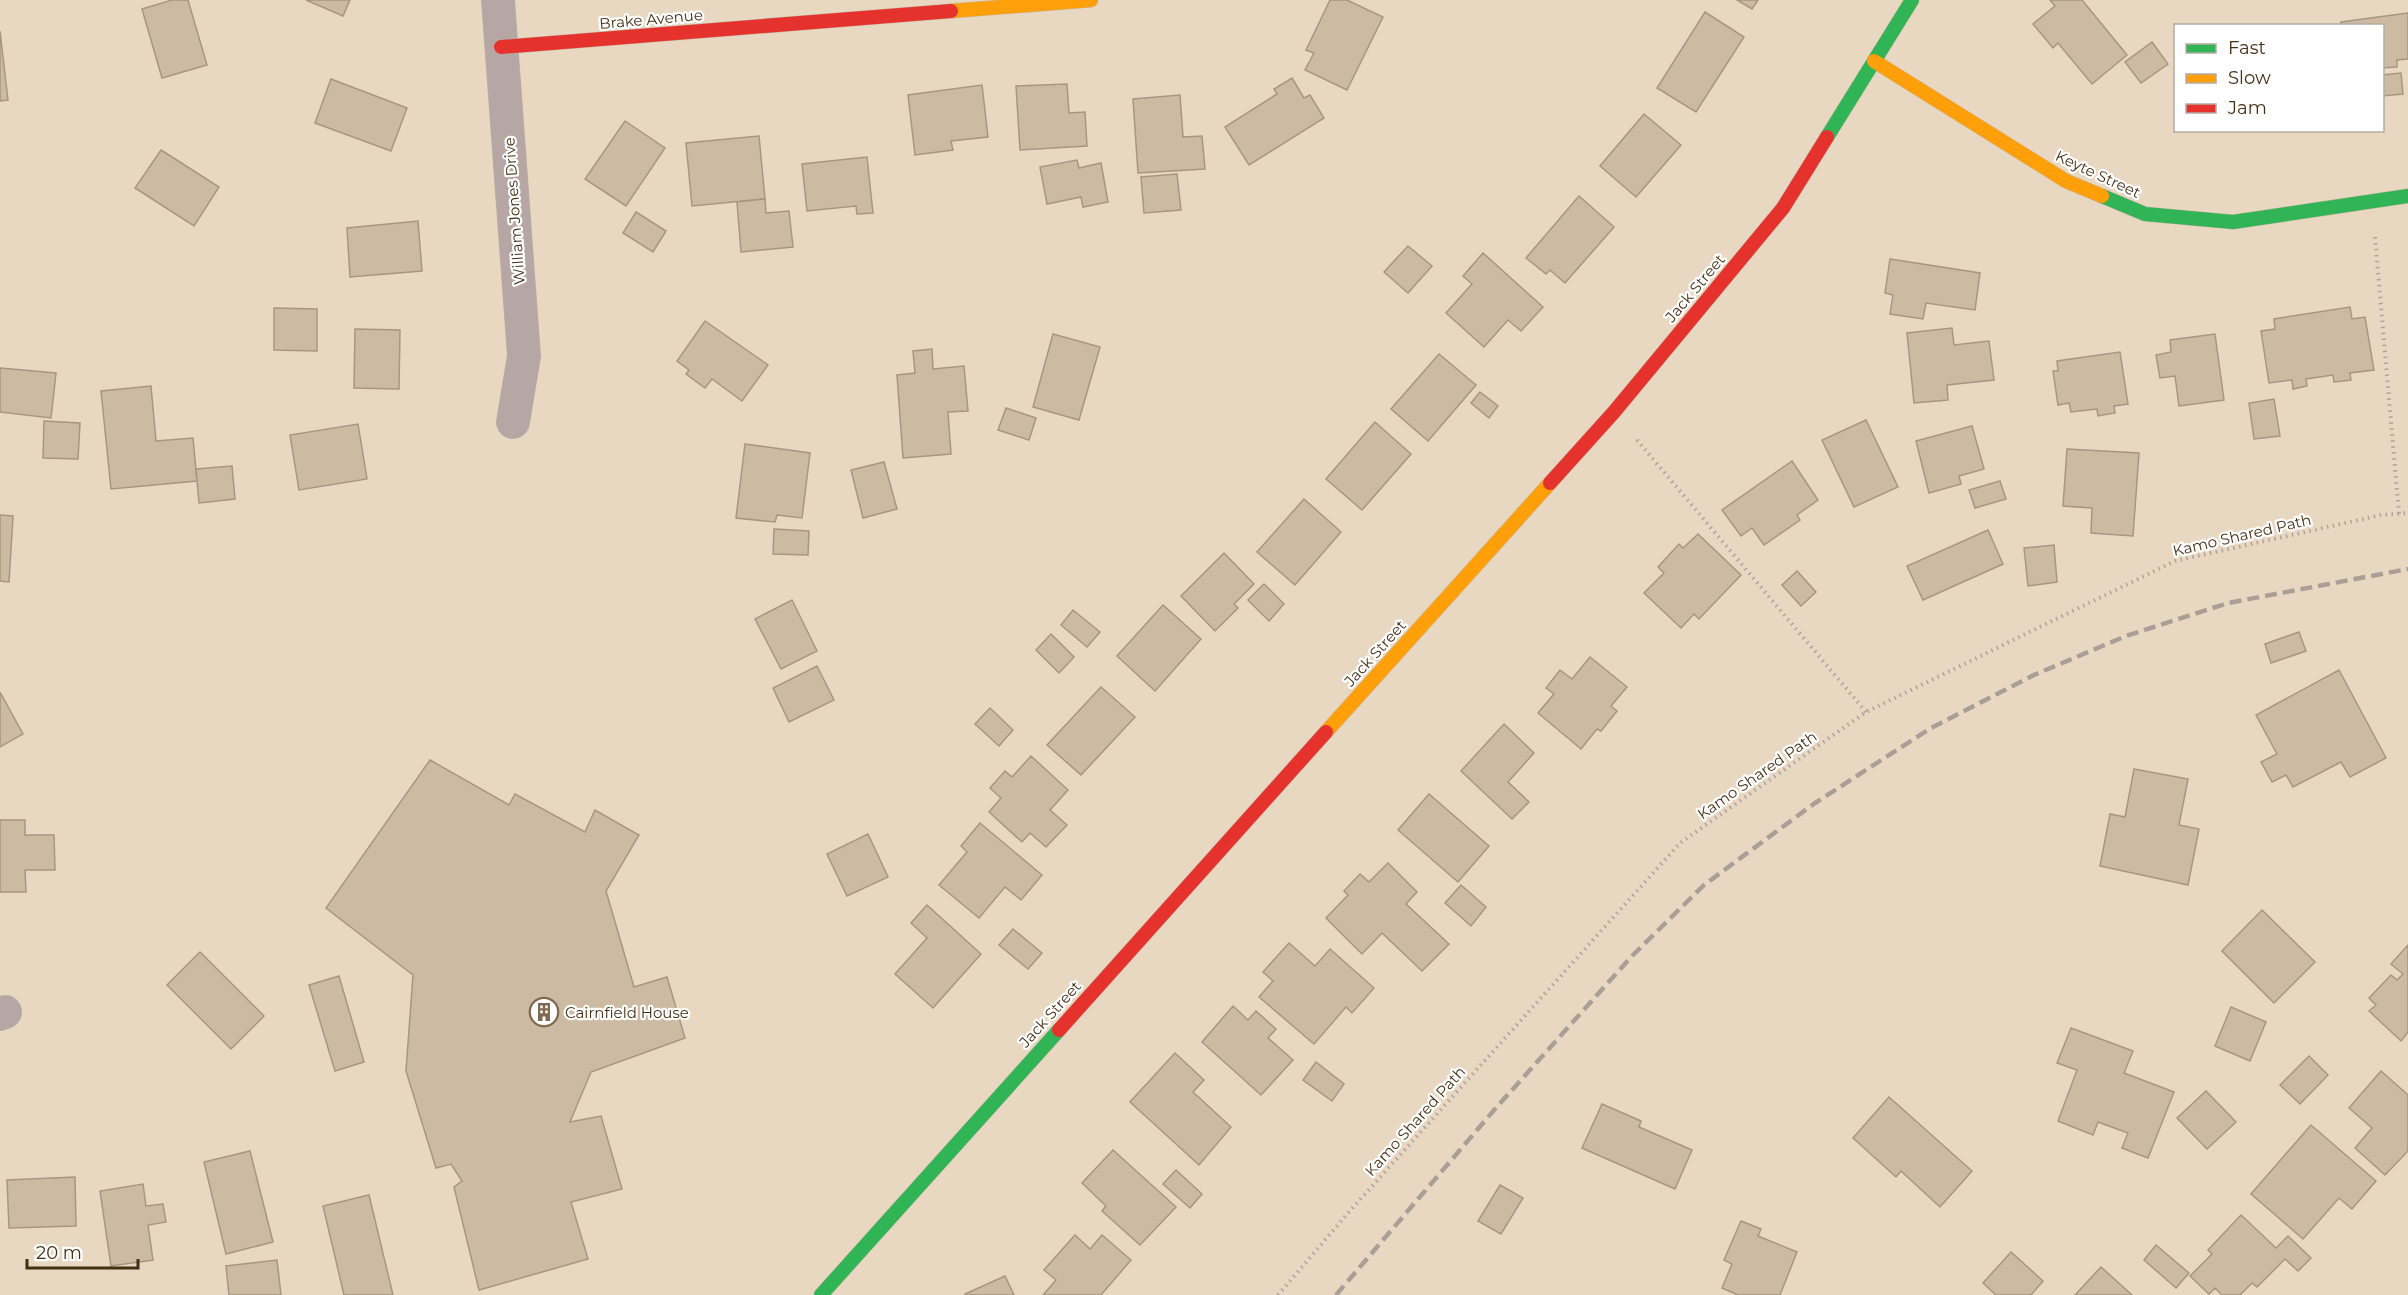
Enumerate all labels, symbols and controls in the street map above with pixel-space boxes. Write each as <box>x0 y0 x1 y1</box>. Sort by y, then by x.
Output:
street label: Brake Avenue <box>598 5 704 33</box>
legend <box>2174 24 2384 132</box>
text: Fast <box>2228 37 2266 59</box>
text: Slow <box>2228 67 2271 89</box>
text: Jam <box>2227 97 2267 119</box>
street label: William Jones Drive <box>499 137 529 285</box>
street label: Keyte Street <box>2052 146 2144 202</box>
street label: Jack Street <box>1660 250 1729 327</box>
street label: Kamo Shared Path <box>2171 510 2313 560</box>
street label: Jack Street <box>1340 616 1410 691</box>
street label: Kamo Shared Path <box>1694 727 1820 823</box>
street label: Jack Street <box>1015 977 1085 1052</box>
building icon: Cairnfield House <box>528 996 560 1028</box>
place label: Cairnfield House <box>565 1003 689 1022</box>
street label: Kamo Shared Path <box>1361 1062 1469 1180</box>
scale bar <box>27 1232 138 1270</box>
text: 20 m <box>36 1242 82 1264</box>

